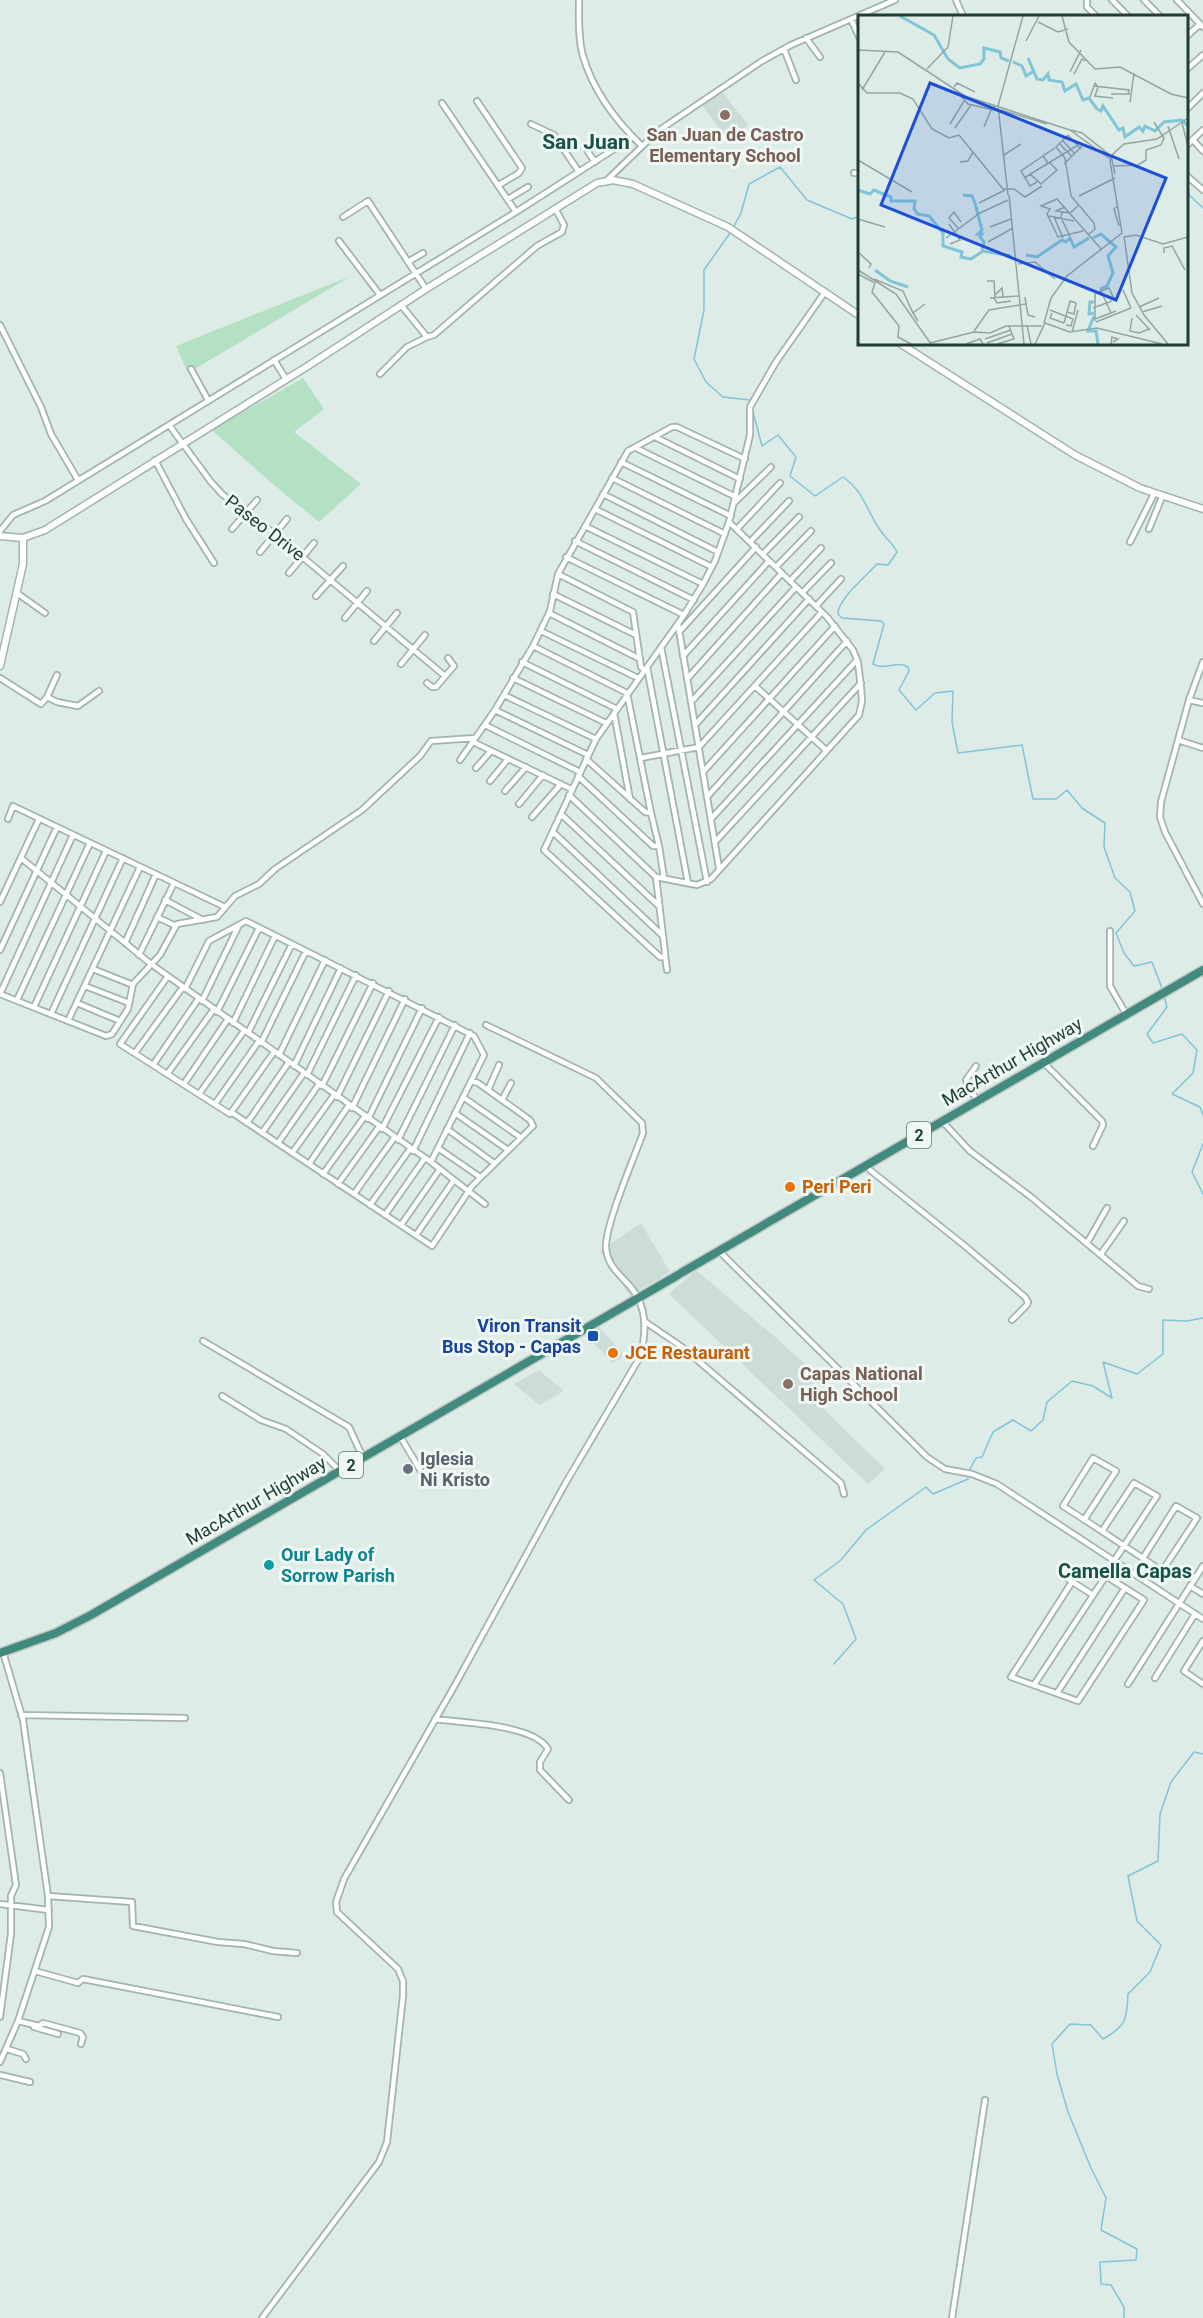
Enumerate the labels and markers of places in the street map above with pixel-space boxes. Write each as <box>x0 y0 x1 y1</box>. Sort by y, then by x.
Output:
marker: San Juan de Castro Elementary School <box>718 108 732 122</box>
place label: San Juan de Castro Elementary School <box>646 124 804 166</box>
place label: Peri Peri <box>802 1176 872 1197</box>
marker: Peri Peri <box>783 1180 797 1194</box>
place label: Viron Transit Bus Stop - Capas <box>442 1315 581 1357</box>
marker: Viron Transit Bus Stop - Capas <box>586 1329 600 1343</box>
place label: JCE Restaurant <box>625 1342 750 1363</box>
marker: JCE Restaurant <box>606 1346 620 1360</box>
place label: Capas National High School <box>800 1363 923 1405</box>
marker: Capas National High School <box>781 1377 795 1391</box>
place label: Iglesia Ni Kristo <box>420 1448 490 1490</box>
marker: Iglesia Ni Kristo <box>401 1462 415 1476</box>
place label: Our Lady of Sorrow Parish <box>281 1544 395 1586</box>
marker: Our Lady of Sorrow Parish <box>262 1558 276 1572</box>

